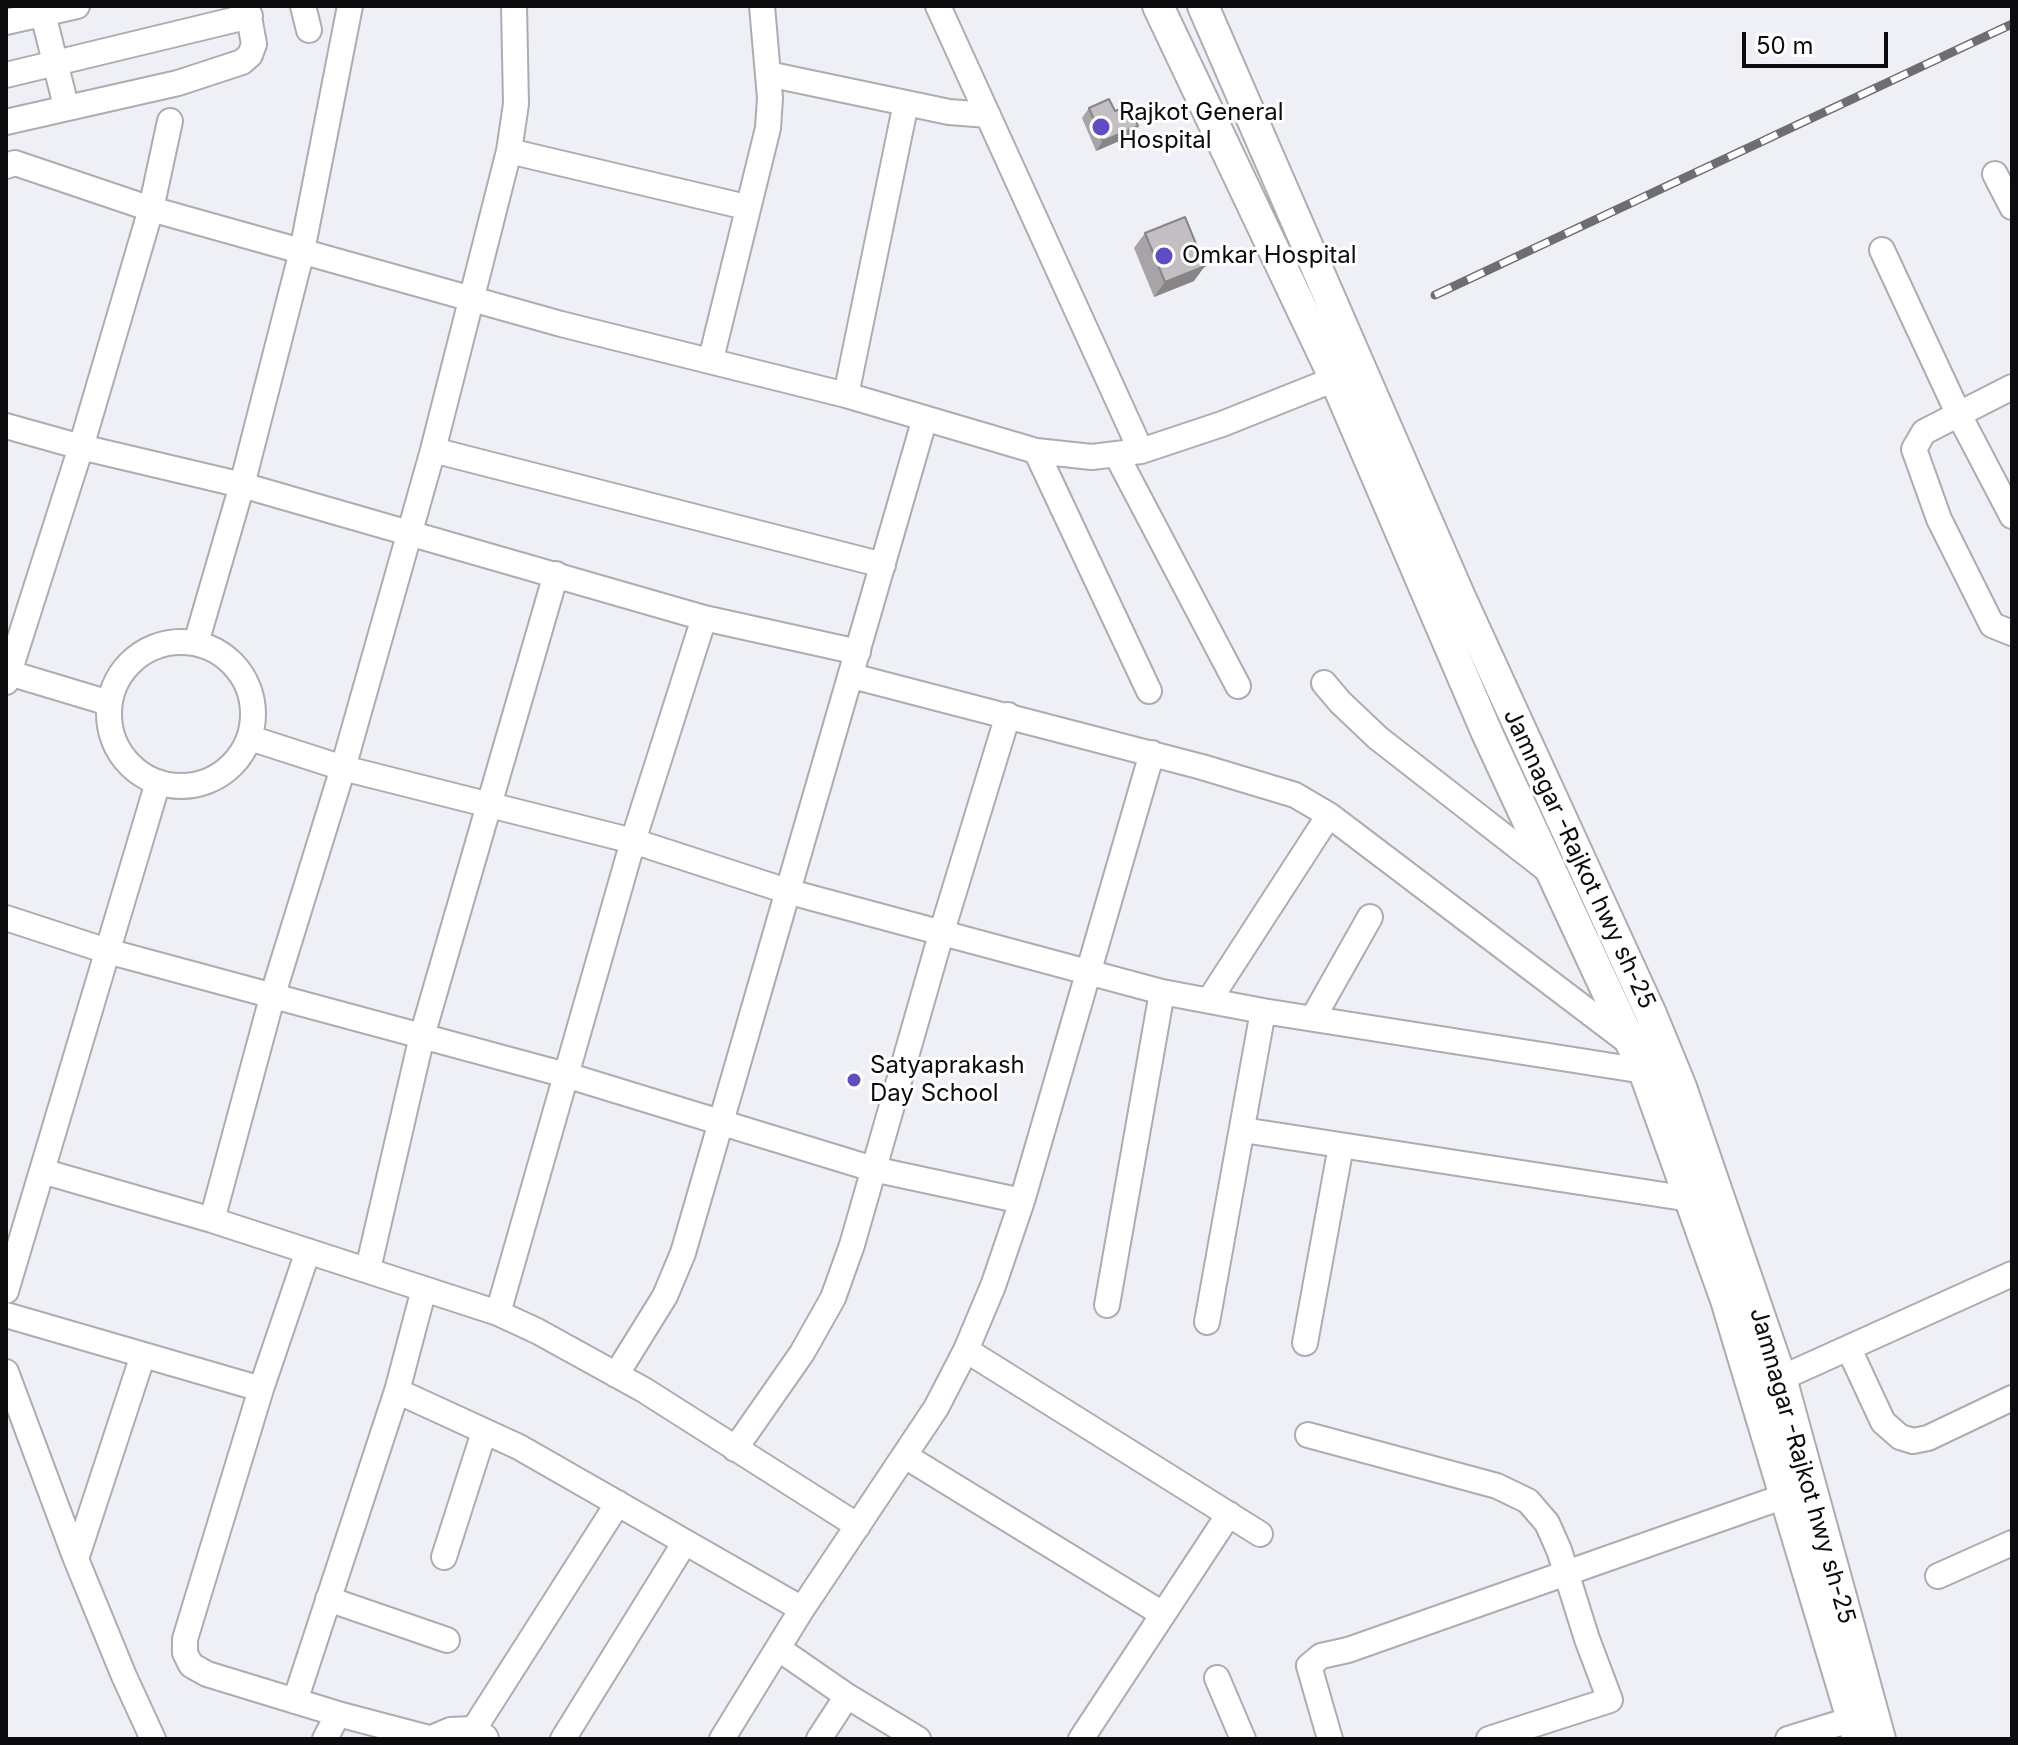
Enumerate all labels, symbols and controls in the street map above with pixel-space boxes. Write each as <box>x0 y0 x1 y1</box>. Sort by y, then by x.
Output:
scale bar <box>1746 16 1892 66</box>
text: 50 m <box>1756 31 1814 60</box>
place label: Rajkot General Hospital <box>1119 99 1284 155</box>
marker: Rajkot General Hospital <box>1090 116 1112 138</box>
place label: Omkar Hospital <box>1182 242 1356 270</box>
marker: Omkar Hospital <box>1153 245 1175 267</box>
street label: Jamnagar -Rajkot hwy sh-25 <box>1497 705 1661 1013</box>
place label: Satyaprakash Day School <box>870 1052 1025 1108</box>
marker: Satyaprakash Day School <box>845 1071 863 1089</box>
street label: Jamnagar -Rajkot hwy sh-25 <box>1743 1305 1861 1627</box>

